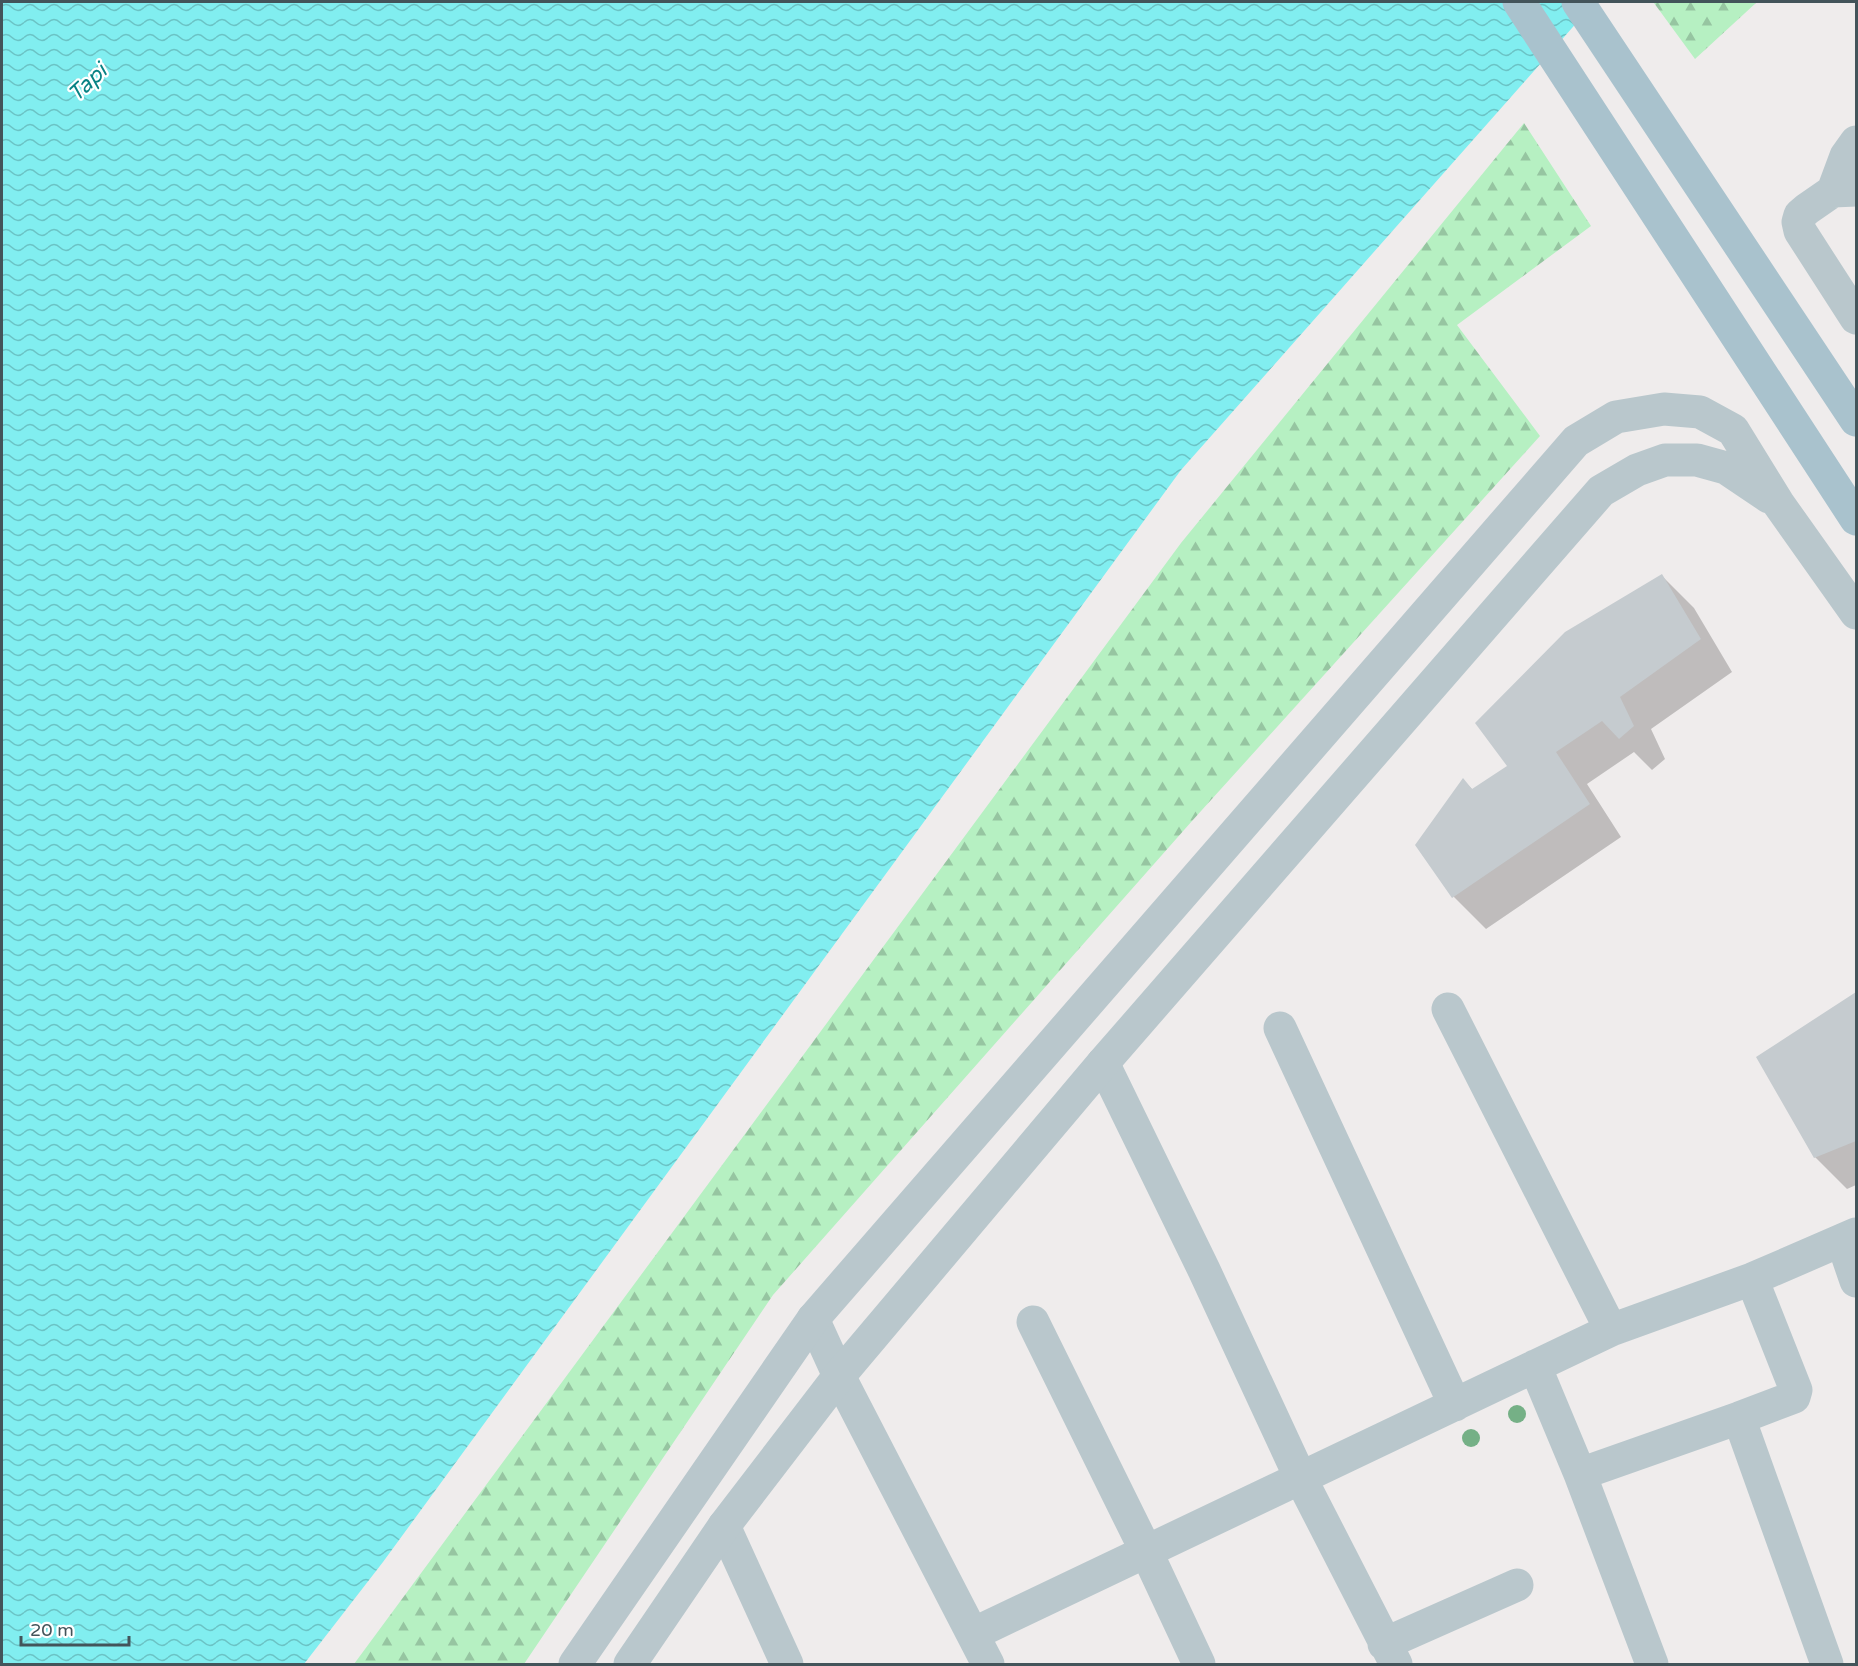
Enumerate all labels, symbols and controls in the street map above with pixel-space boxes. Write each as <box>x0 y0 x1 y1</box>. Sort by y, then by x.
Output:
water label: Tapi <box>63 57 114 107</box>
scale bar <box>21 1609 129 1647</box>
text: 20 m <box>30 1619 74 1641</box>

